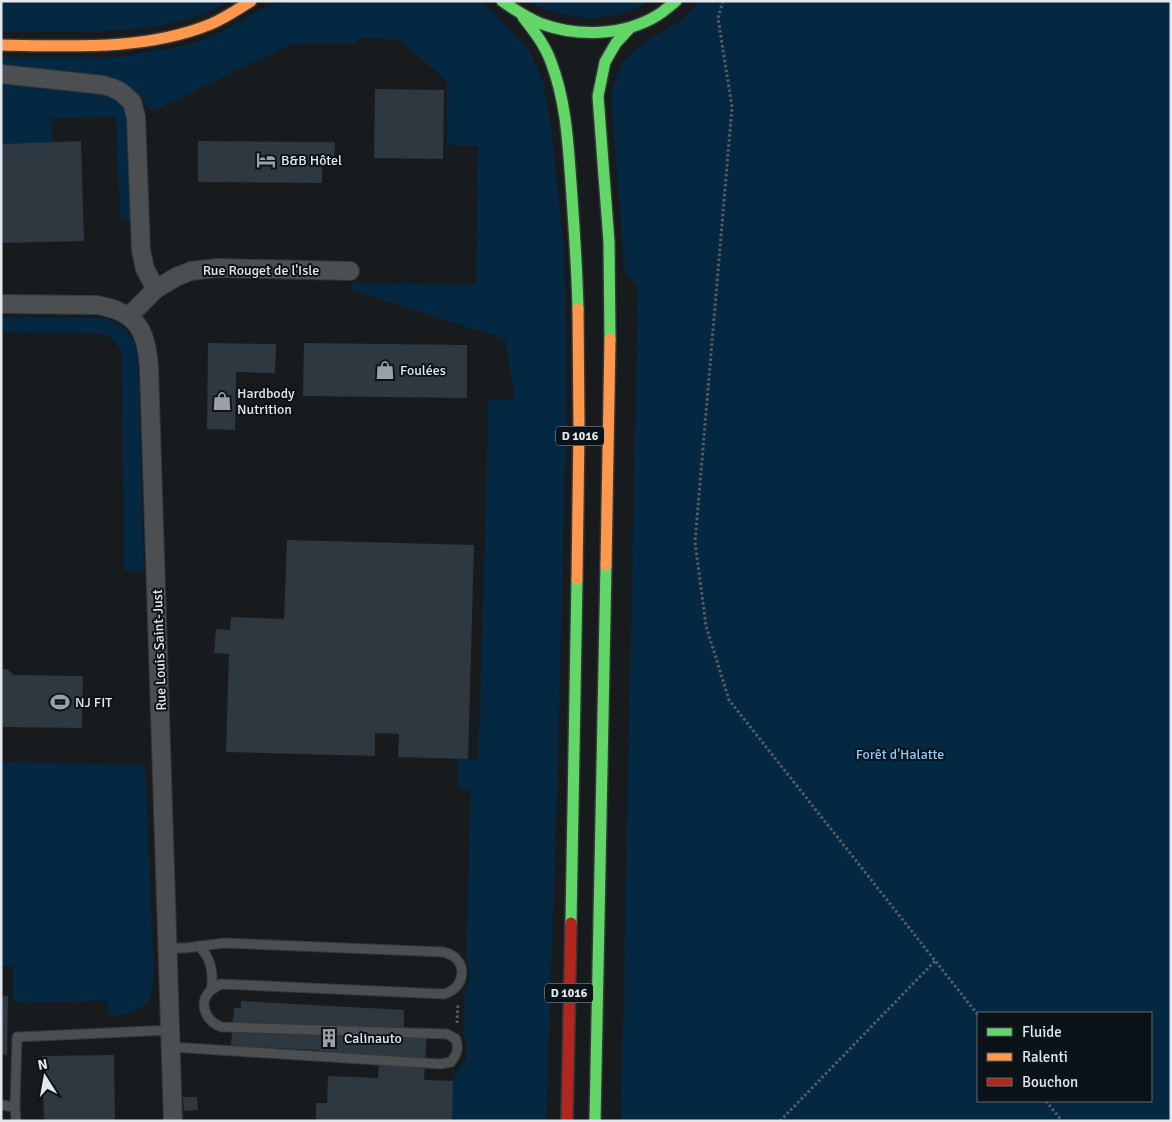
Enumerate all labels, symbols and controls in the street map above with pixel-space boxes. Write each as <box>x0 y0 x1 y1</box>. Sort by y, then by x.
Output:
hotel icon: B&B Hôtel <box>255 149 277 171</box>
place label: B&B Hôtel <box>281 152 342 169</box>
street label: Rue Rouget de l'Isle <box>203 262 319 279</box>
shop icon: Foulées <box>374 359 396 381</box>
place label: Foulées <box>400 362 446 379</box>
place label: Hardbody Nutrition <box>237 385 295 418</box>
shop icon: Hardbody Nutrition <box>211 390 233 412</box>
road number: D 1016 <box>556 426 604 446</box>
street label: Rue Louis Saint-Just <box>149 589 170 711</box>
sports icon: NJ FIT <box>49 691 71 713</box>
place label: NJ FIT <box>75 694 112 711</box>
park label: Forêt d'Halatte <box>856 746 944 763</box>
road number: D 1016 <box>545 984 593 1002</box>
legend <box>977 1012 1152 1102</box>
text: Fluide <box>1022 1023 1062 1041</box>
building icon: Calinauto <box>318 1027 340 1049</box>
place label: Calinauto <box>344 1030 402 1047</box>
text: Ralenti <box>1022 1048 1068 1066</box>
north arrow <box>20 1052 70 1102</box>
text: N <box>36 1055 49 1074</box>
text: Bouchon <box>1022 1073 1078 1091</box>

